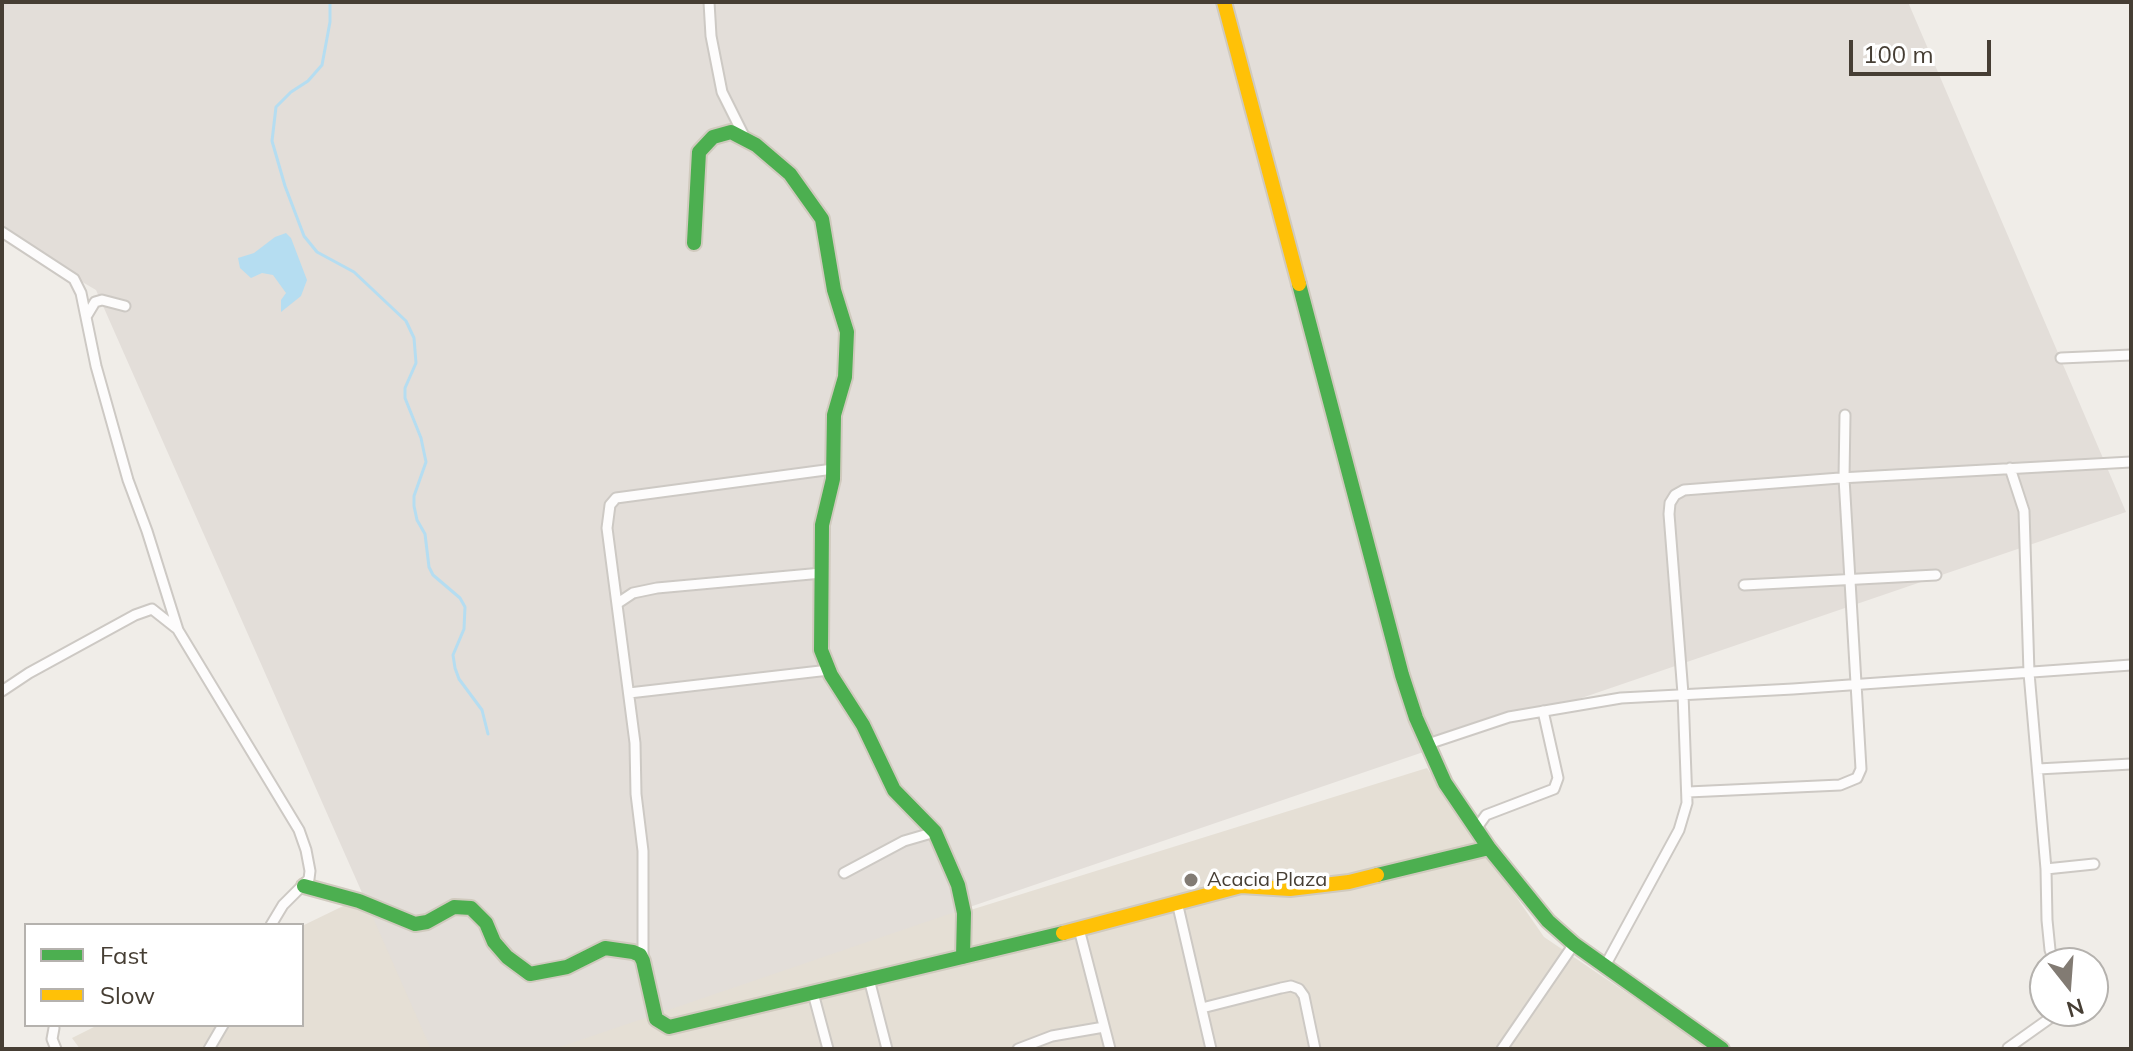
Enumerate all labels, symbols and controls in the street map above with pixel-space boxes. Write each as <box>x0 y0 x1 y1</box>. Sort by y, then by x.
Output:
scale bar <box>1853 24 1995 74</box>
text: 100 m <box>1863 39 1934 69</box>
place label: Acacia Plaza <box>1207 868 1327 892</box>
marker: Acacia Plaza <box>1182 871 1200 889</box>
legend <box>24 923 304 1027</box>
text: Fast <box>100 940 148 970</box>
north arrow <box>2029 947 2109 1027</box>
text: Slow <box>100 980 155 1010</box>
text: N <box>2063 992 2087 1024</box>

